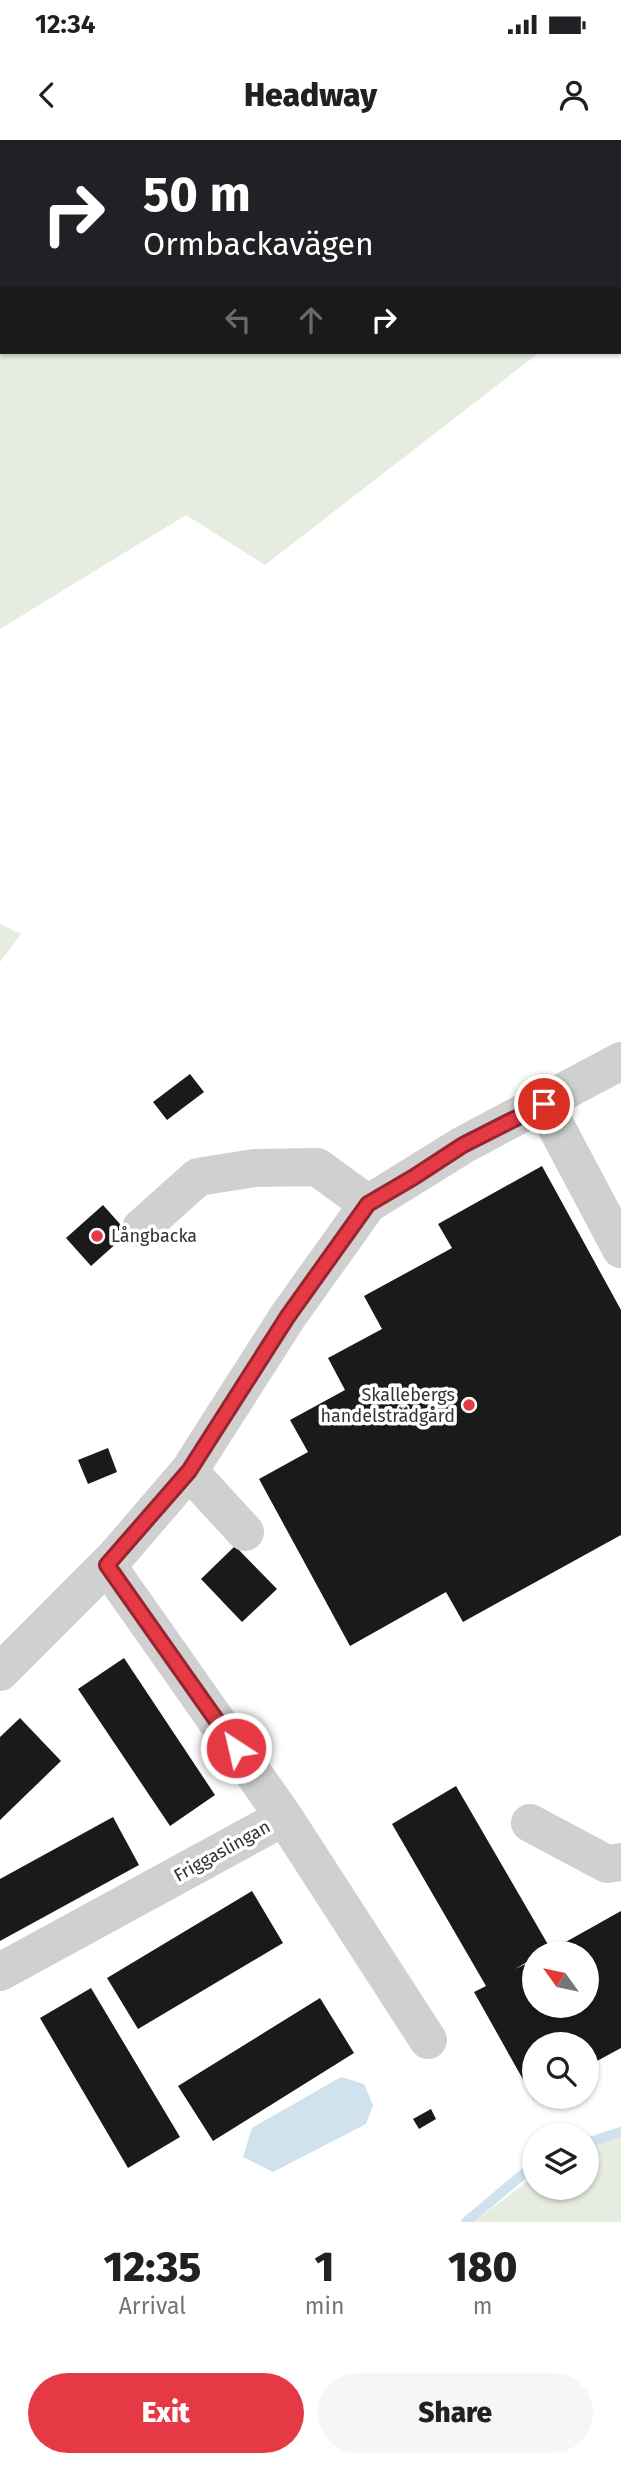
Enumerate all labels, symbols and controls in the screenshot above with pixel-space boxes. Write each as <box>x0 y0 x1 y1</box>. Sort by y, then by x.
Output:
text: 12:34 <box>35 9 95 40</box>
icon: back <box>28 76 66 114</box>
text: Headway <box>244 76 377 114</box>
icon: person <box>555 76 593 114</box>
text: 50 m <box>143 165 251 224</box>
icon: right <box>28 168 119 259</box>
text: Ormbackavägen <box>143 225 374 263</box>
icon: left <box>219 301 257 339</box>
icon: ahead <box>292 301 330 339</box>
icon: right <box>365 301 403 339</box>
pin <box>514 1074 574 1134</box>
icon: arrive <box>525 1085 563 1123</box>
place label: Långbacka <box>111 1225 197 1247</box>
marker: Långbacka <box>89 1228 105 1244</box>
place label: Skallebergs handelsträdgård <box>321 1384 455 1427</box>
marker: Skallebergs handelsträdgård <box>461 1397 477 1413</box>
position arrow <box>199 1711 273 1785</box>
street label: Friggaslingan <box>170 1815 274 1887</box>
north arrow <box>522 1941 598 2018</box>
map controls <box>522 1941 599 2200</box>
button: search <box>522 2032 599 2109</box>
button: layers <box>522 2123 599 2200</box>
text: 12:35 <box>104 2242 201 2292</box>
text: 1 <box>315 2242 334 2292</box>
text: 180 <box>448 2242 518 2292</box>
text: Arrival <box>119 2292 186 2320</box>
text: min <box>305 2292 344 2320</box>
text: m <box>473 2292 493 2320</box>
button: Exit <box>28 2373 304 2453</box>
button: Share <box>318 2373 593 2453</box>

